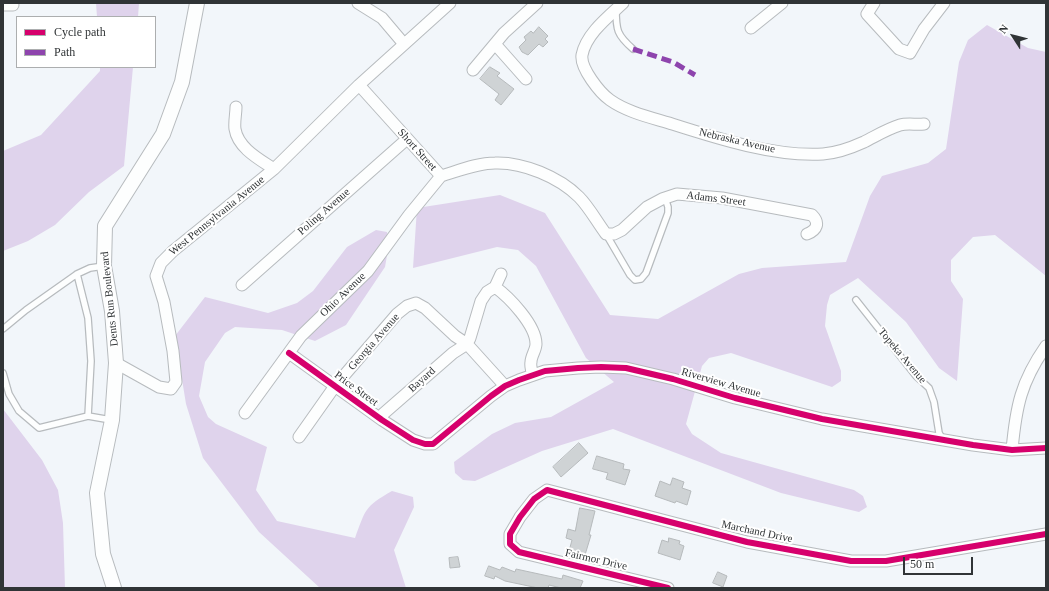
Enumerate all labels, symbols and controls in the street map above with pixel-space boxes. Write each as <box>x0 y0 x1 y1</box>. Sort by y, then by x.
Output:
legend <box>16 16 156 68</box>
north arrow <box>993 16 1033 56</box>
text: N <box>996 22 1010 36</box>
text: Cycle path <box>54 25 106 39</box>
text: Path <box>54 45 75 59</box>
street label: Short Street <box>395 126 439 174</box>
street label: Nebraska Avenue <box>698 126 776 156</box>
street label: West Pennsylvania Avenue <box>167 173 267 259</box>
street label: Poling Avenue <box>295 186 353 238</box>
street label: Adams Street <box>686 189 746 209</box>
street label: Dents Run Boulevard <box>98 251 122 347</box>
street label: Ohio Avenue <box>318 270 368 320</box>
street label: Georgia Avenue <box>346 311 402 373</box>
street label: Topeka Avenue <box>875 326 929 386</box>
street label: Bayard <box>406 364 438 396</box>
street label: Riverview Avenue <box>680 365 762 401</box>
street label: Price Street <box>331 369 381 409</box>
street label: Marchand Drive <box>720 518 794 546</box>
street label: Fairmor Drive <box>564 546 628 574</box>
scale bar <box>905 549 975 575</box>
text: 50 m <box>910 557 934 571</box>

